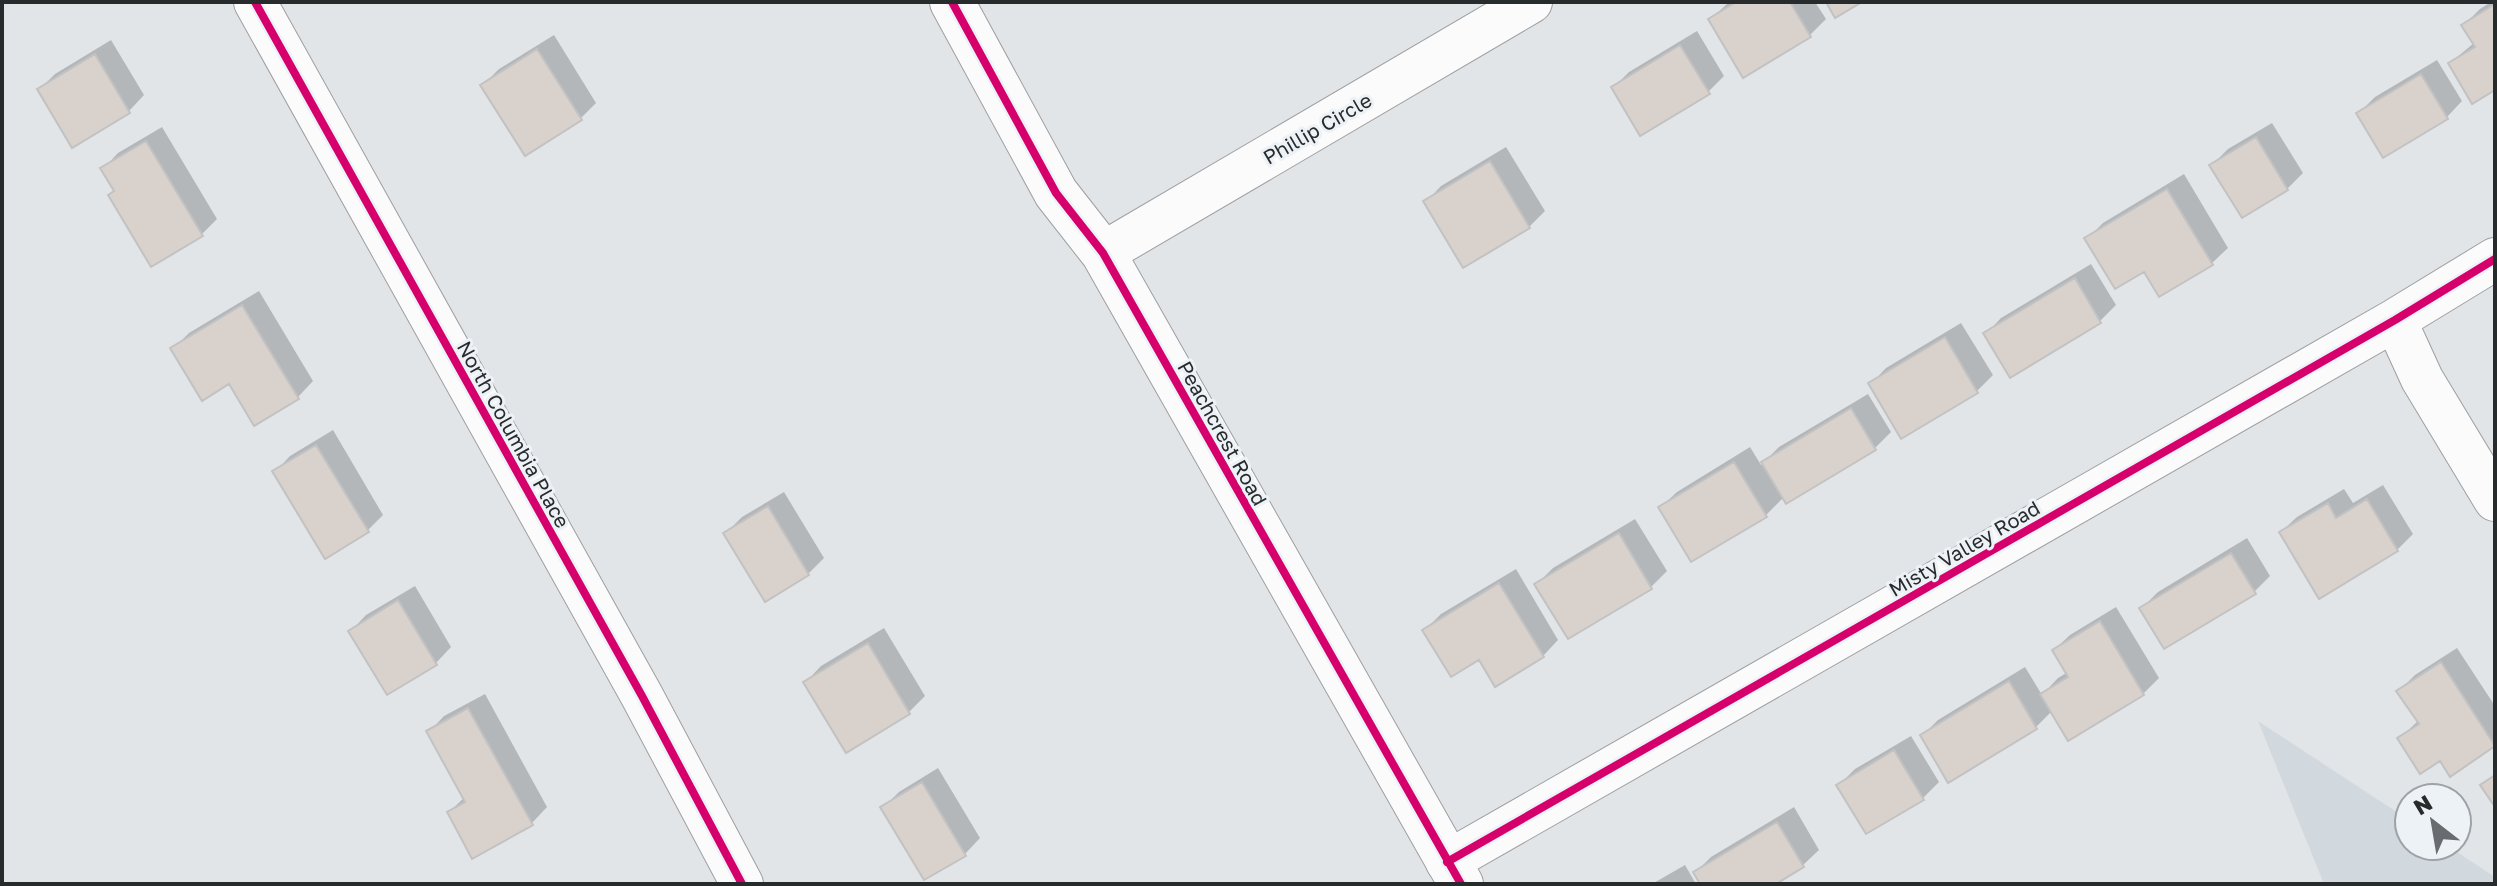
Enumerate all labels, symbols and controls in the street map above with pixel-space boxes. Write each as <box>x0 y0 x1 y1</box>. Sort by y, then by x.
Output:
street label: Phillip Circle <box>1258 87 1376 169</box>
street label: North Columbia Place <box>453 336 575 532</box>
street label: Peachcrest Road <box>1173 356 1273 510</box>
street label: Misty Valley Road <box>1884 495 2044 601</box>
north arrow <box>2393 782 2473 862</box>
text: N <box>2408 789 2437 820</box>

